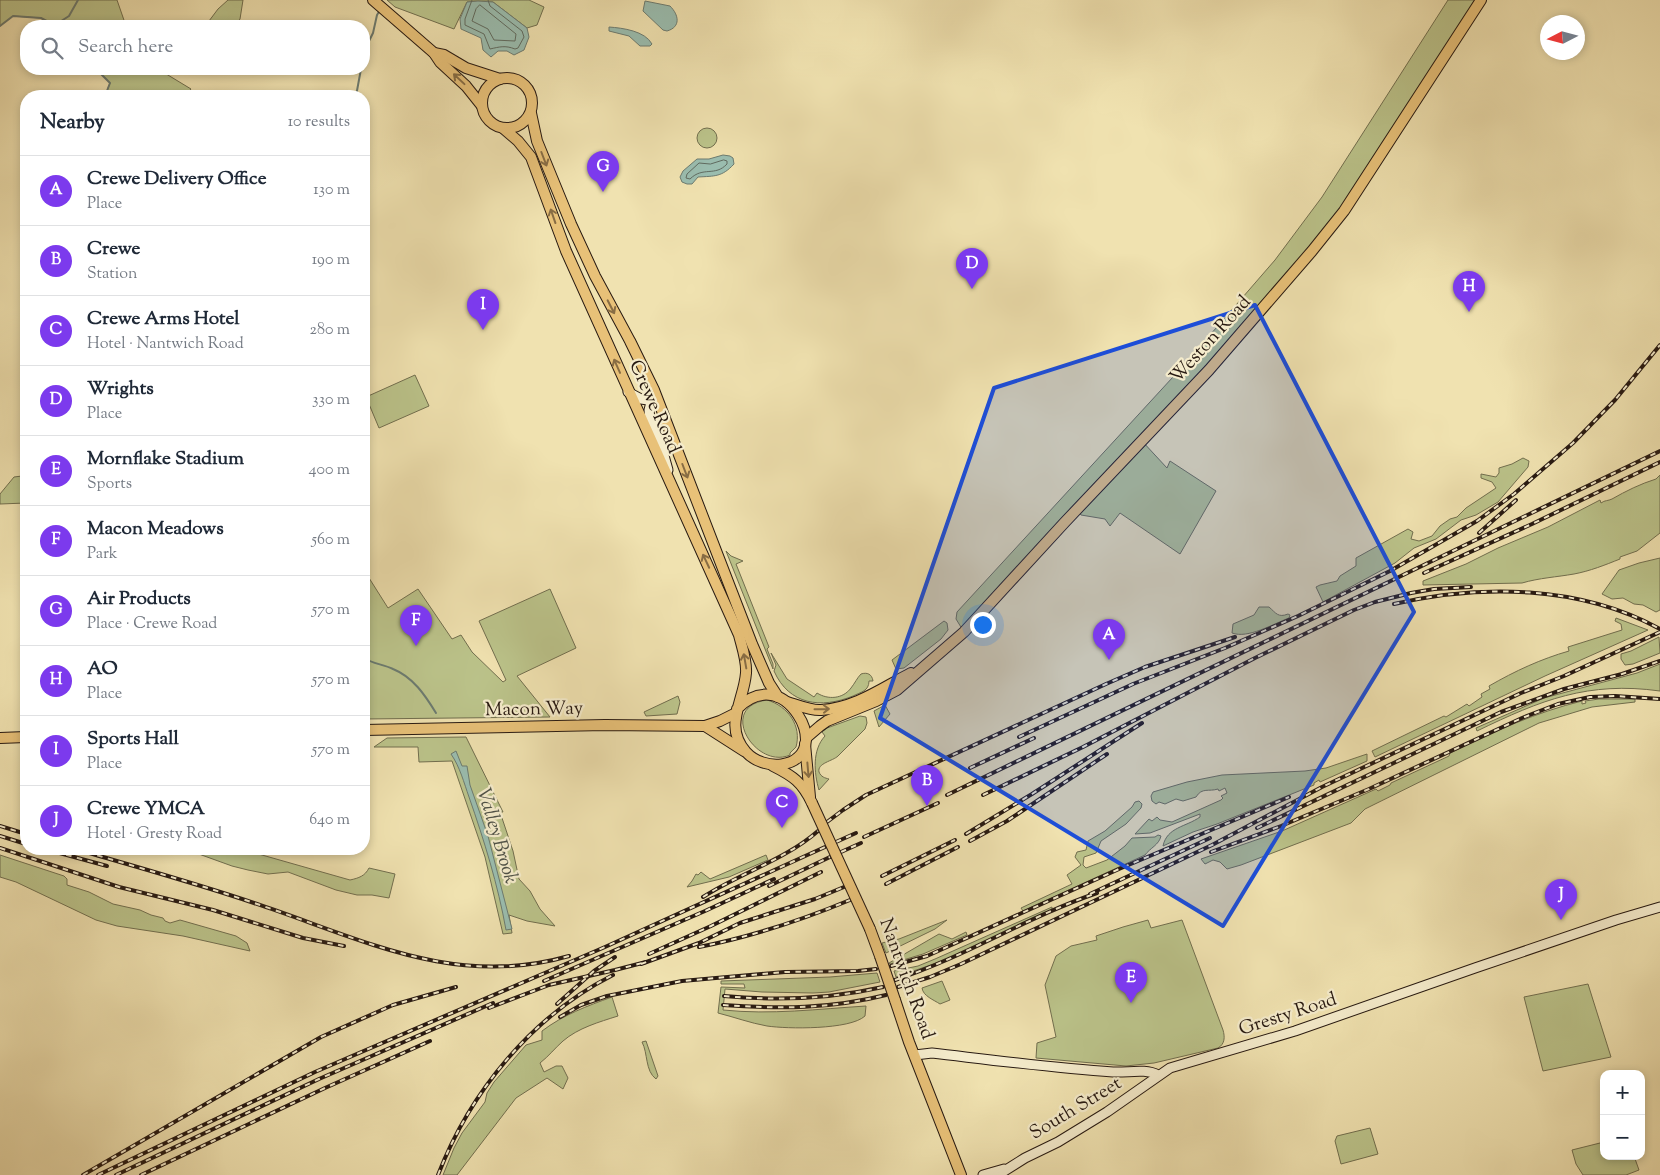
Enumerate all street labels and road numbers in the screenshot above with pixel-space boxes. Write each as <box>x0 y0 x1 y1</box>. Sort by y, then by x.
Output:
street label: Weston Road <box>1164 290 1258 390</box>
street label: Crewe Road <box>621 356 687 458</box>
street label: Macon Way <box>485 696 584 724</box>
street label: Nantwich Road <box>872 915 941 1044</box>
street label: Gresty Road <box>1235 986 1341 1044</box>
street label: South Street <box>1025 1071 1128 1147</box>

